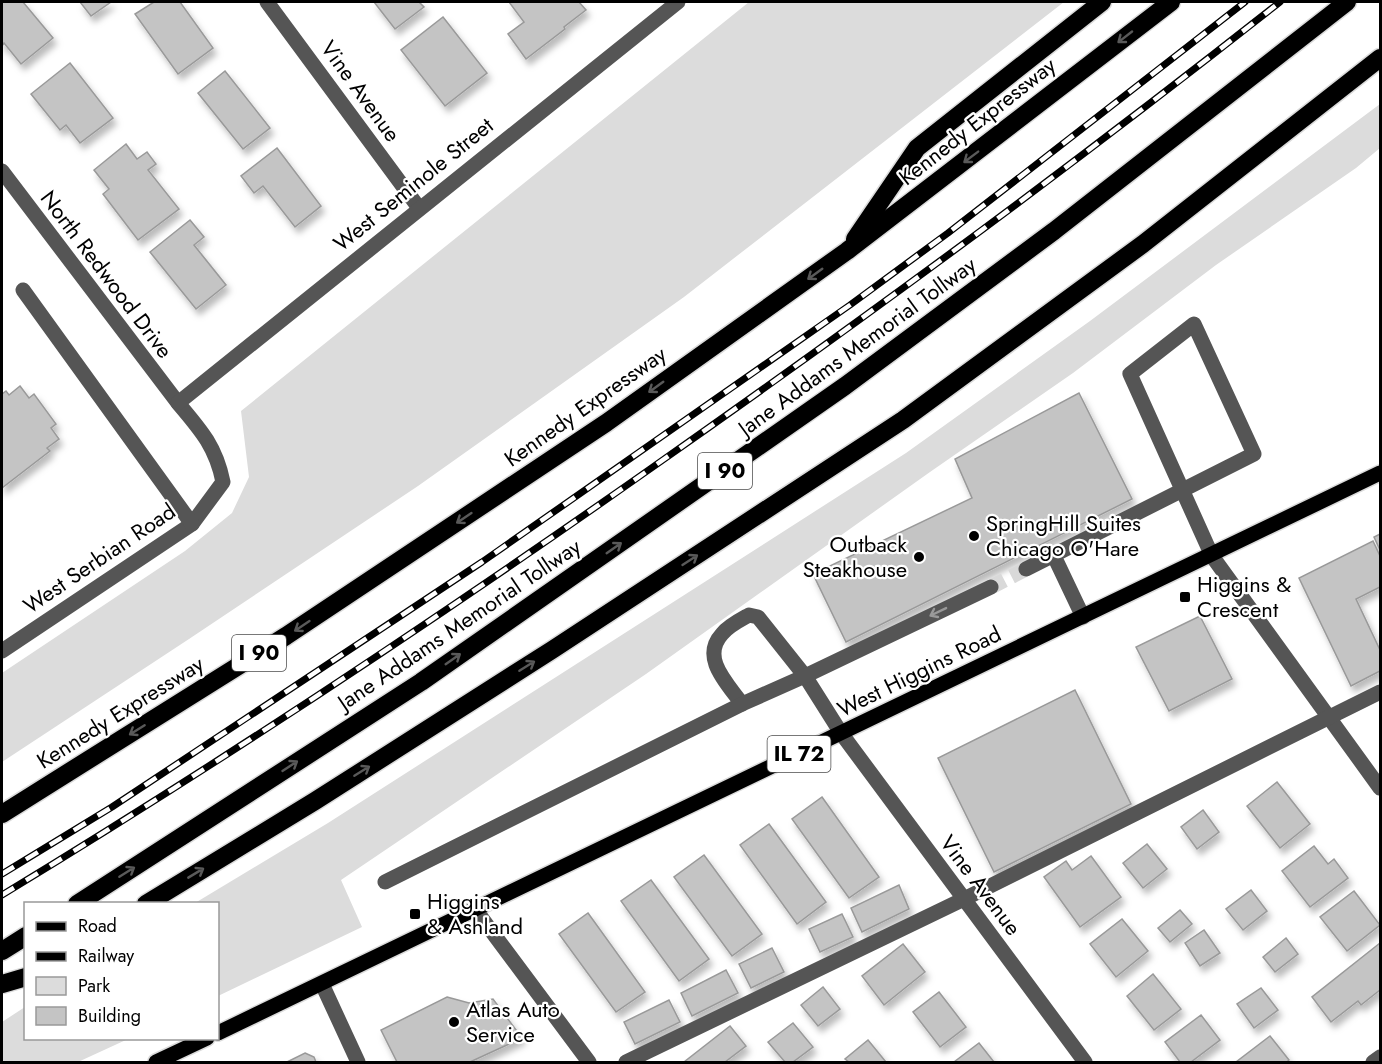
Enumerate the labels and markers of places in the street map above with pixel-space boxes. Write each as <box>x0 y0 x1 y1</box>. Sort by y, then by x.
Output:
place label: SpringHill Suites Chicago O'Hare <box>986 507 1141 564</box>
place label: Outback Steakhouse <box>803 528 907 585</box>
marker: SpringHill Suites Chicago O'Hare <box>967 529 981 543</box>
marker: Outback Steakhouse <box>912 550 926 564</box>
place label: Higgins & Crescent <box>1197 568 1291 625</box>
marker: Higgins & Crescent <box>1178 590 1192 604</box>
place label: Higgins & Ashland <box>427 885 523 942</box>
marker: Higgins & Ashland <box>408 907 422 921</box>
place label: Atlas Auto Service <box>466 993 560 1050</box>
marker: Atlas Auto Service <box>447 1015 461 1029</box>

